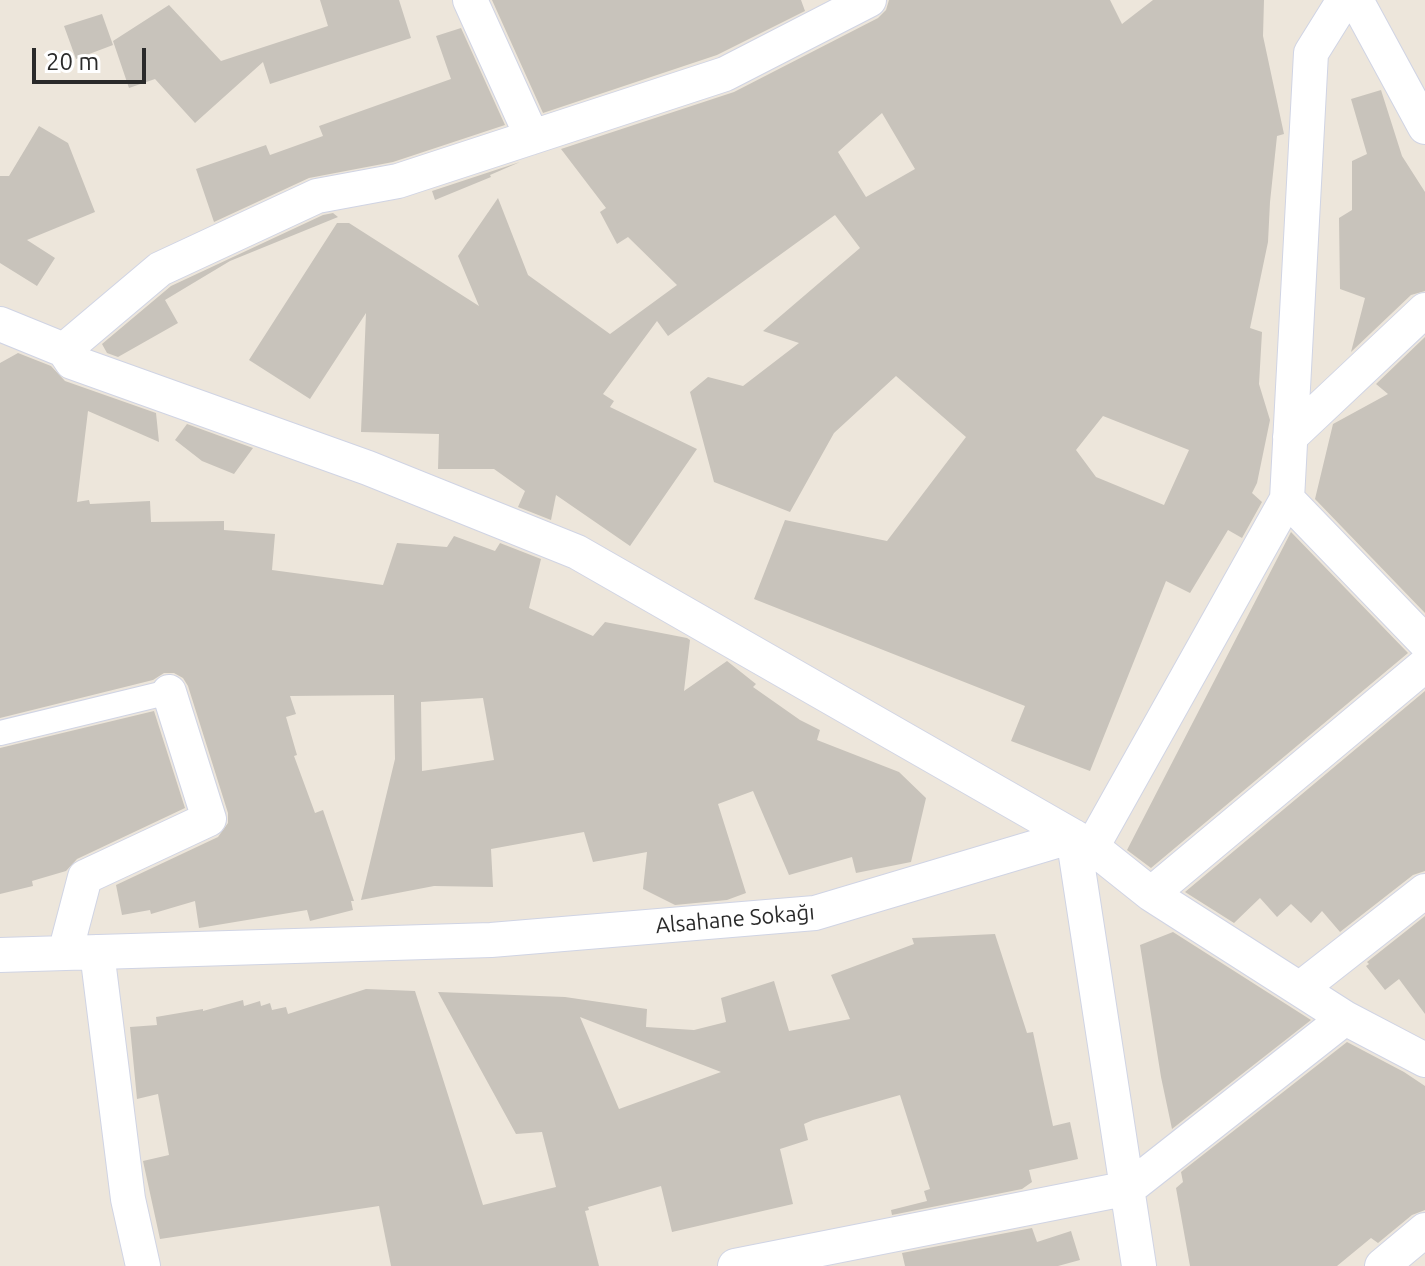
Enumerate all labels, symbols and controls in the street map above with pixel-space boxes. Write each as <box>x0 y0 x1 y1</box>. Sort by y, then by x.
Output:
scale bar <box>36 32 150 82</box>
text: 20 m <box>46 48 99 75</box>
street label: Alsahane Sokağı <box>654 899 816 939</box>

